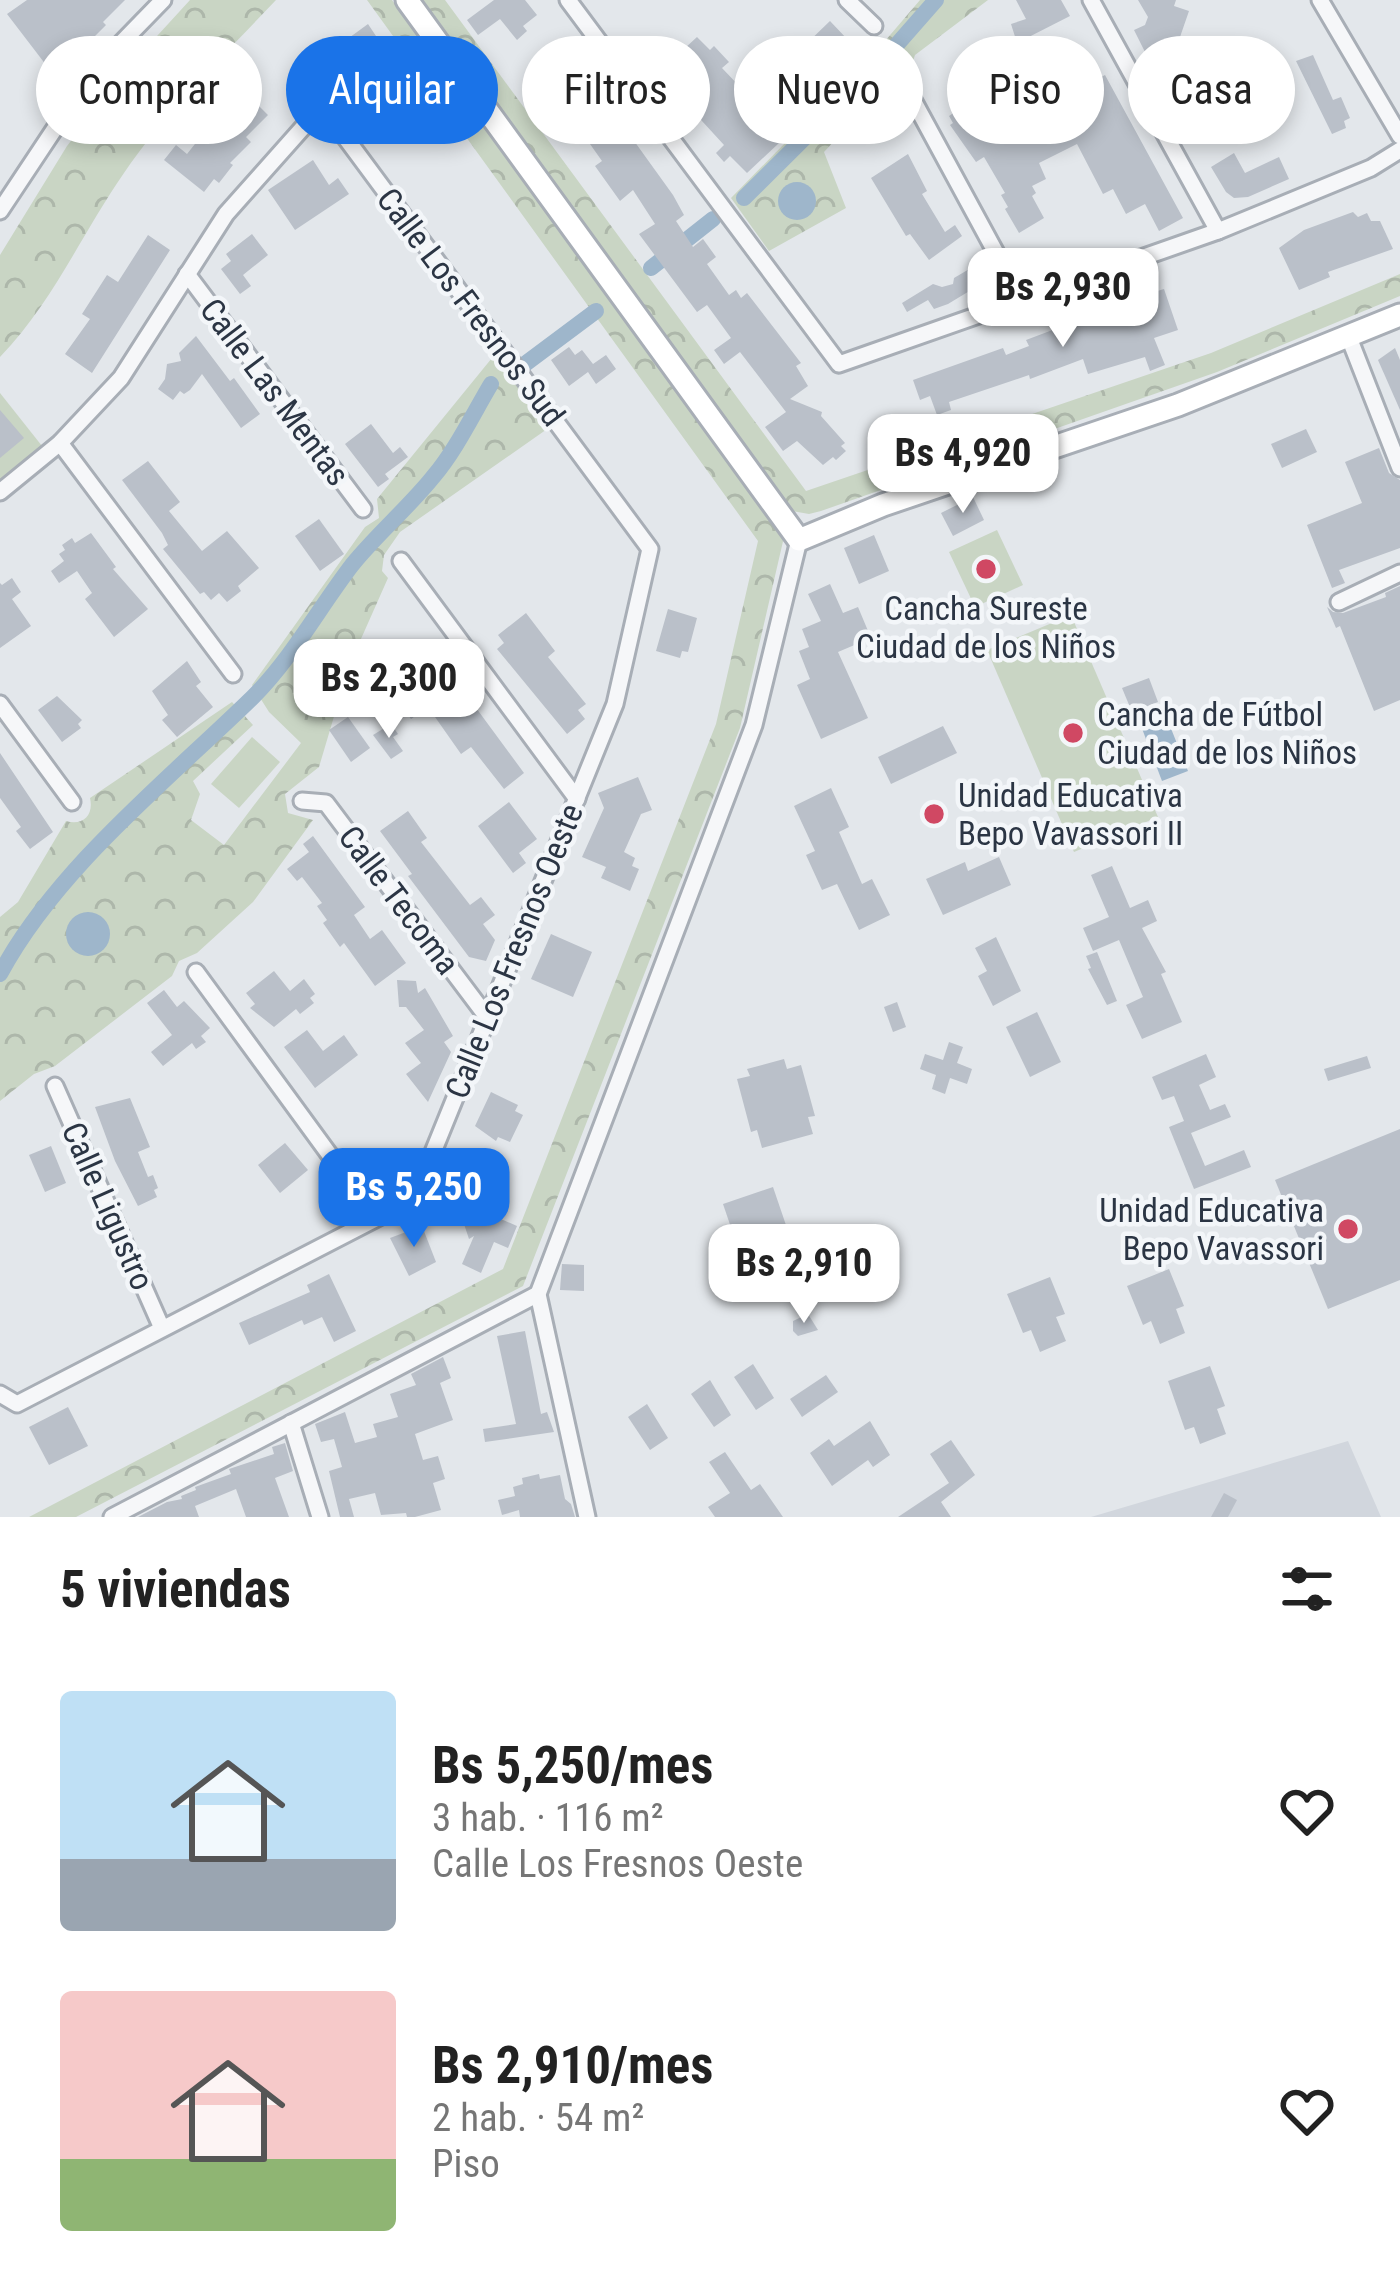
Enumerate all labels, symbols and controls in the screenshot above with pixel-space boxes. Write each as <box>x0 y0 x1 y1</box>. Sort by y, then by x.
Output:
chip: Comprar <box>36 36 262 144</box>
chip: Alquilar <box>286 36 498 144</box>
chip: Filtros <box>522 36 710 144</box>
chip: Nuevo <box>734 36 923 144</box>
chip: Piso <box>947 36 1104 144</box>
chip: Casa <box>1128 36 1295 144</box>
street label: Calle Los Fresnos Sud <box>369 180 573 434</box>
pin: Bs 2,930 <box>939 248 1187 350</box>
text: Bs 2,930 <box>995 264 1131 310</box>
street label: Calle Las Mentas <box>192 291 358 493</box>
pin: Bs 4,920 <box>839 414 1087 516</box>
text: Bs 4,920 <box>895 430 1031 476</box>
marker: Cancha Sureste Ciudad de los Niños <box>973 556 999 582</box>
place label: Cancha Sureste Ciudad de los Niños <box>856 589 1116 666</box>
pin: Bs 2,300 <box>265 639 513 741</box>
text: Bs 2,300 <box>321 655 457 701</box>
place label: Cancha de Fútbol Ciudad de los Niños <box>1097 695 1357 772</box>
marker: Cancha de Fútbol Ciudad de los Niños <box>1060 720 1086 746</box>
place label: Unidad Educativa Bepo Vavassori II <box>958 776 1183 853</box>
street label: Calle Los Fresnos Oeste <box>437 798 591 1104</box>
marker: Unidad Educativa Bepo Vavassori II <box>921 801 947 827</box>
street label: Calle Tecoma <box>331 818 467 982</box>
street label: Calle Ligustro <box>54 1116 162 1296</box>
pin: Bs 5,250 <box>290 1148 538 1250</box>
text: Bs 5,250 <box>346 1164 482 1210</box>
place label: Unidad Educativa Bepo Vavassori <box>1099 1191 1324 1268</box>
marker: Unidad Educativa Bepo Vavassori <box>1335 1216 1361 1242</box>
pin: Bs 2,910 <box>680 1224 928 1326</box>
text: Bs 2,910 <box>736 1240 872 1286</box>
icon: filters <box>1274 1556 1340 1622</box>
text: 5 viviendas <box>60 1560 291 1619</box>
text: Bs 5,250/mes <box>432 1736 713 1795</box>
icon: home <box>156 1739 300 1883</box>
icon: heart <box>1274 1778 1340 1844</box>
text: 3 hab. · 116 m² <box>432 1795 664 1841</box>
text: Calle Los Fresnos Oeste <box>432 1841 803 1887</box>
text: Bs 2,910/mes <box>432 2036 713 2095</box>
icon: home <box>156 2039 300 2183</box>
icon: heart <box>1274 2078 1340 2144</box>
text: 2 hab. · 54 m² <box>432 2095 644 2141</box>
text: Piso <box>432 2141 500 2187</box>

